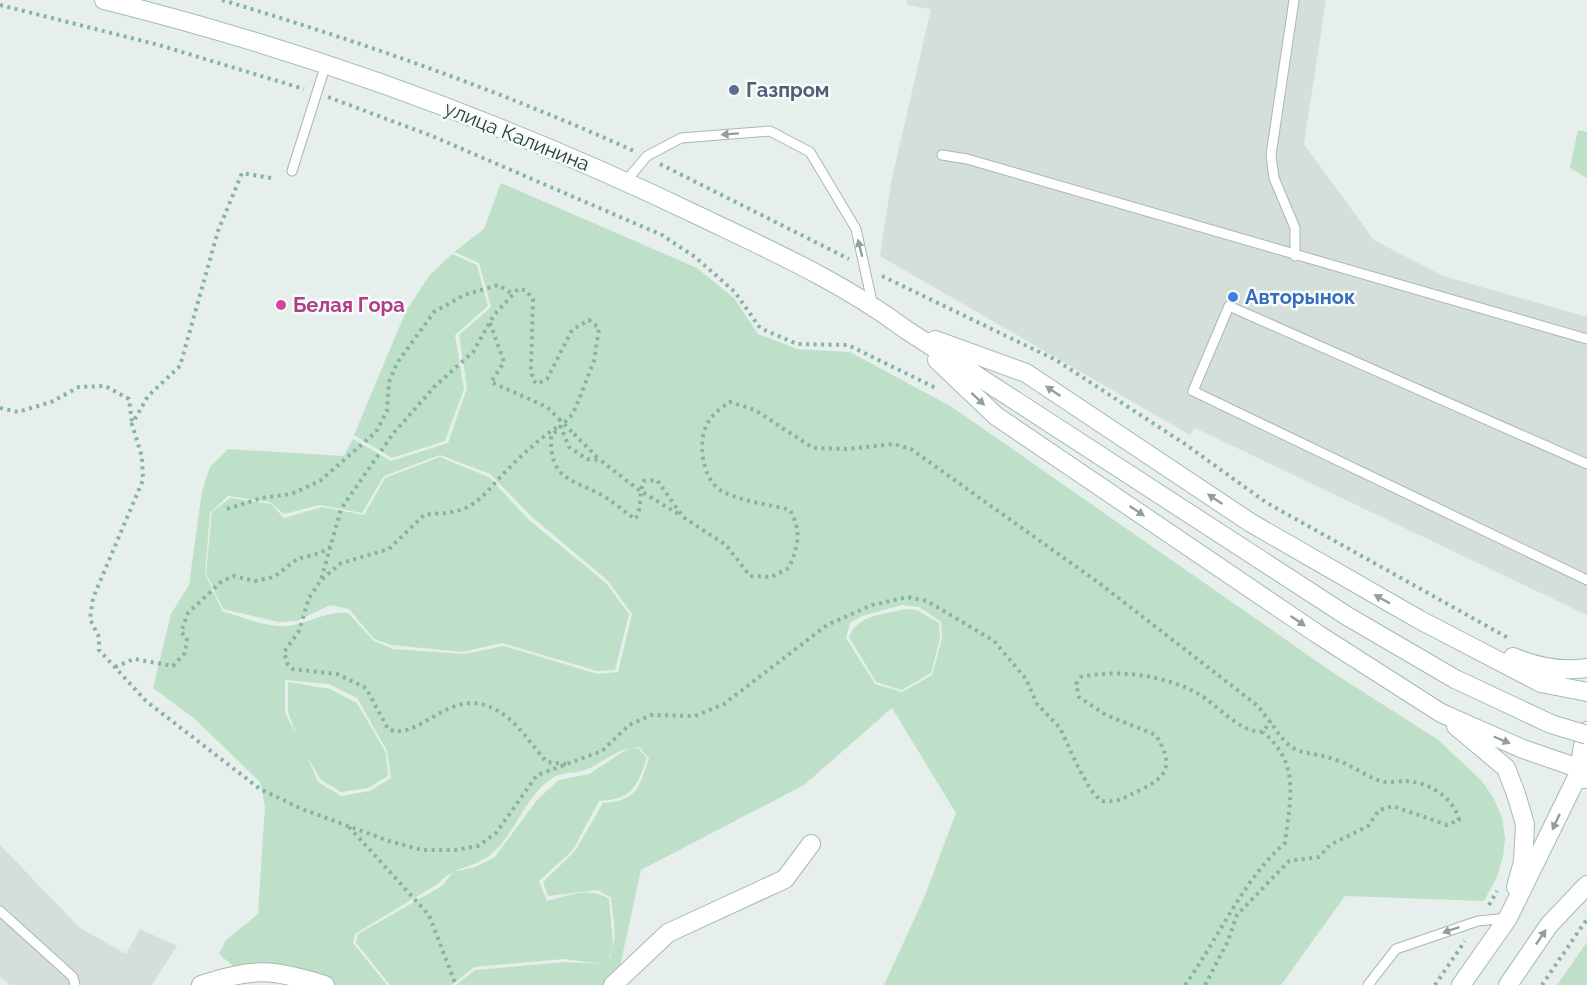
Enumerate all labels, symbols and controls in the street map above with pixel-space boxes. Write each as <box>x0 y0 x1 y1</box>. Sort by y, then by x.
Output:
place label: Газпром <box>746 78 829 102</box>
marker: Газпром <box>727 83 741 97</box>
street label: улица Калинина <box>441 96 593 176</box>
one-way arrow <box>720 129 739 139</box>
one-way arrow <box>855 239 865 258</box>
place label: Авторынок <box>1245 285 1355 309</box>
marker: Авторынок <box>1226 290 1240 304</box>
place label: Белая Гора <box>293 293 405 317</box>
marker: Белая Гора <box>274 298 288 312</box>
one-way arrow <box>1045 385 1061 397</box>
one-way arrow <box>970 391 984 405</box>
one-way arrow <box>1207 494 1223 505</box>
one-way arrow <box>1128 505 1144 517</box>
one-way arrow <box>1373 594 1390 604</box>
one-way arrow <box>1290 615 1306 626</box>
one-way arrow <box>1493 736 1511 745</box>
one-way arrow <box>1551 813 1560 830</box>
one-way arrow <box>1442 926 1460 936</box>
one-way arrow <box>1535 929 1547 945</box>

